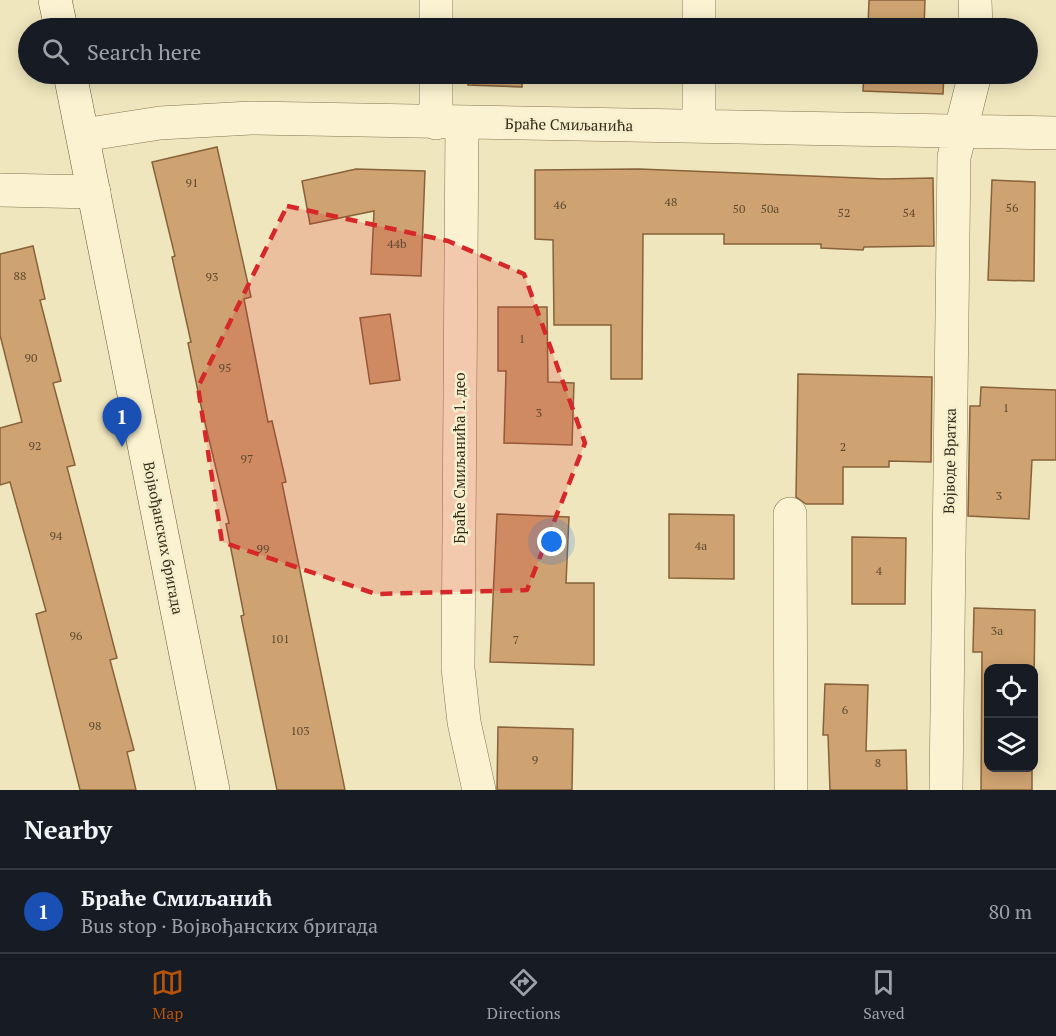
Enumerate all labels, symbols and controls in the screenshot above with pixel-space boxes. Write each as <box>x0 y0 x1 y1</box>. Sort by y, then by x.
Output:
search box <box>18 18 1038 84</box>
icon: search <box>39 35 72 68</box>
text: Search here <box>87 37 201 66</box>
street label: Браће Смиљанића <box>505 113 634 135</box>
house number: 91 <box>186 175 198 190</box>
house number: 48 <box>665 194 677 209</box>
house number: 46 <box>554 197 567 212</box>
house number: 56 <box>1006 200 1019 215</box>
house number: 50 <box>733 201 745 216</box>
house number: 50a <box>761 201 779 216</box>
house number: 52 <box>838 205 850 220</box>
house number: 54 <box>903 205 916 220</box>
house number: 44b <box>387 236 407 251</box>
house number: 88 <box>14 268 26 283</box>
house number: 93 <box>206 269 218 284</box>
house number: 1 <box>519 331 525 346</box>
house number: 90 <box>25 350 37 365</box>
house number: 95 <box>219 360 231 375</box>
street label: Браће Смиљанића 1. део <box>449 372 469 544</box>
pin: 1 <box>102 398 142 447</box>
house number: 1 <box>1003 400 1009 415</box>
house number: 3 <box>536 405 542 420</box>
street label: Војводе Вратка <box>938 407 960 514</box>
house number: 92 <box>29 438 41 453</box>
house number: 2 <box>840 439 846 454</box>
house number: 97 <box>241 451 253 466</box>
street label: Војвођанских бригада <box>139 460 189 616</box>
house number: 3 <box>996 488 1002 503</box>
your location <box>537 527 566 556</box>
house number: 94 <box>50 528 63 543</box>
house number: 4a <box>695 538 707 553</box>
house number: 99 <box>257 541 269 556</box>
house number: 4 <box>876 563 883 578</box>
house number: 3a <box>991 623 1003 638</box>
house number: 96 <box>70 628 83 643</box>
house number: 101 <box>270 631 290 646</box>
house number: 7 <box>513 632 519 647</box>
map controls <box>984 664 1038 772</box>
button: locate <box>984 664 1038 718</box>
house number: 6 <box>842 702 849 717</box>
house number: 98 <box>89 718 101 733</box>
button: layers <box>984 718 1038 772</box>
house number: 103 <box>290 723 310 738</box>
house number: 9 <box>532 752 538 767</box>
house number: 8 <box>875 755 881 770</box>
text: Nearby <box>24 812 112 846</box>
text: Браће Смиљанић <box>81 883 272 912</box>
text: 1 <box>38 898 49 925</box>
text: 80 m <box>989 898 1032 925</box>
text: Bus stop · Војвођанских бригада <box>81 912 378 939</box>
tab: Map <box>151 966 184 1024</box>
tab: Directions <box>487 966 561 1024</box>
tab: Saved <box>863 966 905 1024</box>

